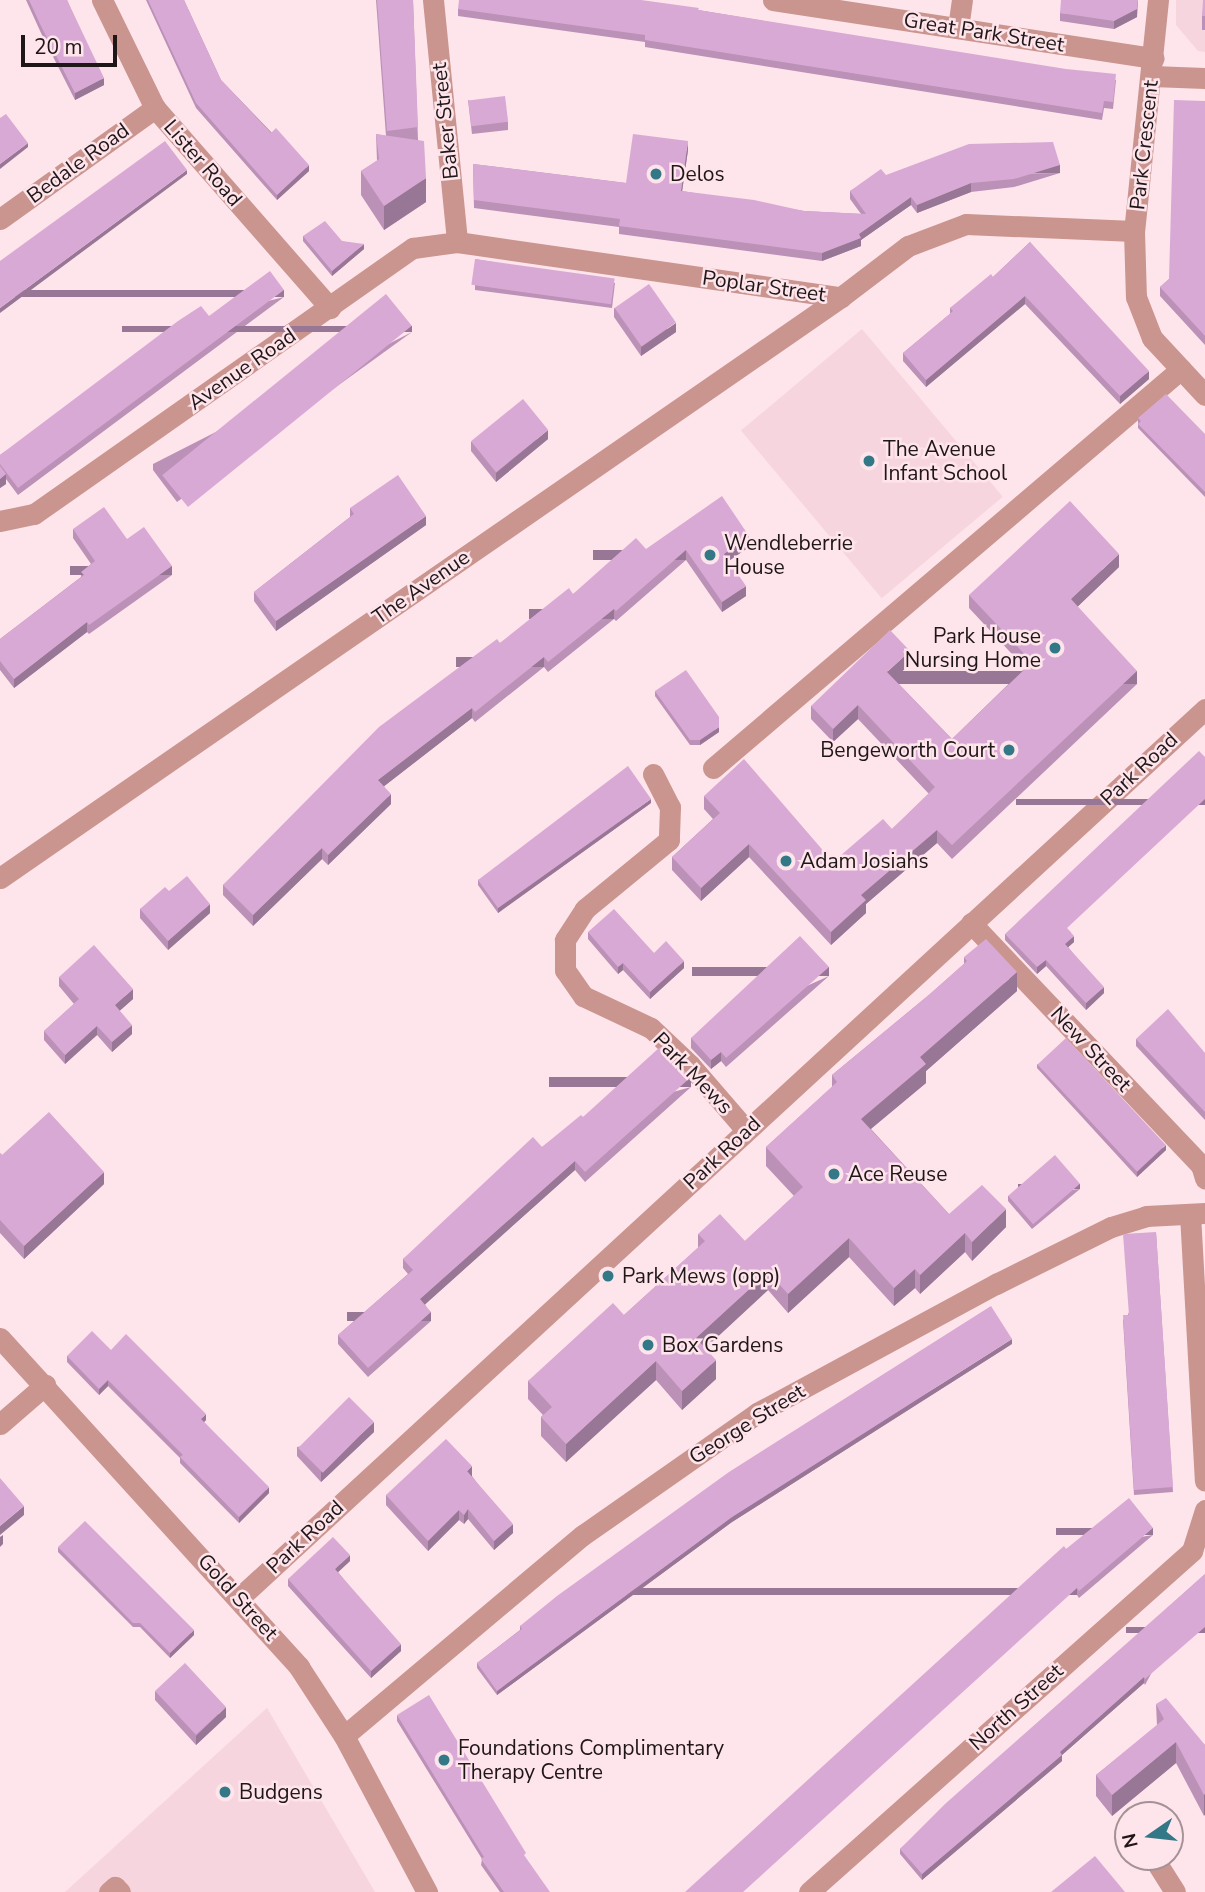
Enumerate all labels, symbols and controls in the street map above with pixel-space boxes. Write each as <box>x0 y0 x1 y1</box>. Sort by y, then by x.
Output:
street label: Great Park Street <box>902 7 1066 57</box>
scale bar <box>24 21 121 65</box>
text: 20 m <box>34 33 83 61</box>
street label: Baker Street <box>426 62 464 180</box>
street label: Park Crescent <box>1125 79 1163 211</box>
street label: Lister Road <box>159 115 247 211</box>
street label: Bedale Road <box>22 117 134 209</box>
place label: Delos <box>670 161 725 187</box>
marker: Delos <box>648 166 664 182</box>
street label: Poplar Street <box>701 265 827 307</box>
street label: Avenue Road <box>183 323 301 415</box>
place label: The Avenue Infant School <box>883 436 1007 486</box>
marker: The Avenue Infant School <box>861 453 877 469</box>
place label: Wendleberrie House <box>724 530 853 580</box>
street label: The Avenue <box>368 544 474 630</box>
marker: Wendleberrie House <box>702 547 718 563</box>
place label: Park House Nursing Home <box>905 623 1041 673</box>
marker: Park House Nursing Home <box>1047 640 1063 656</box>
street label: Park Road <box>1095 727 1183 811</box>
place label: Bengeworth Court <box>820 737 995 763</box>
marker: Bengeworth Court <box>1001 742 1017 758</box>
place label: Adam Josiahs <box>800 848 929 874</box>
marker: Adam Josiahs <box>778 853 794 869</box>
street label: New Street <box>1045 1001 1137 1097</box>
street label: Park Mews <box>648 1027 738 1119</box>
street label: Park Road <box>678 1111 766 1195</box>
place label: Ace Reuse <box>848 1161 947 1187</box>
marker: Ace Reuse <box>826 1166 842 1182</box>
place label: Park Mews (opp) <box>622 1263 780 1289</box>
marker: Park Mews (opp) <box>600 1268 616 1284</box>
place label: Box Gardens <box>662 1332 783 1358</box>
marker: Box Gardens <box>640 1337 656 1353</box>
street label: George Street <box>685 1378 809 1470</box>
street label: Park Road <box>261 1495 349 1579</box>
street label: Gold Street <box>193 1548 283 1646</box>
street label: North Street <box>964 1658 1068 1756</box>
place label: Foundations Complimentary Therapy Centre <box>458 1735 724 1785</box>
marker: Foundations Complimentary Therapy Centre <box>436 1752 452 1768</box>
place label: Budgens <box>239 1779 323 1805</box>
marker: Budgens <box>217 1784 233 1800</box>
north arrow <box>1114 1801 1184 1871</box>
text: N <box>1116 1831 1145 1851</box>

